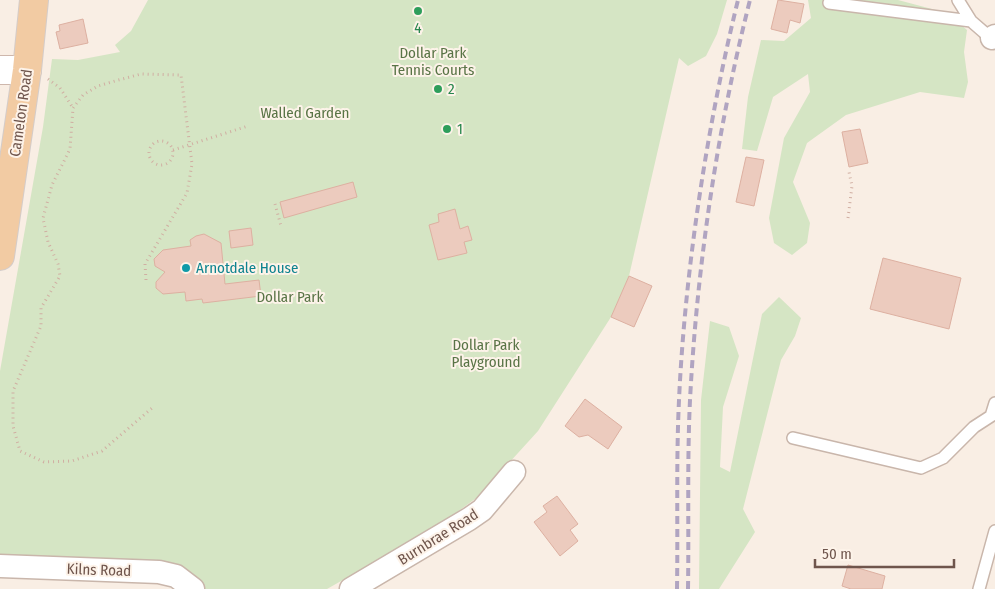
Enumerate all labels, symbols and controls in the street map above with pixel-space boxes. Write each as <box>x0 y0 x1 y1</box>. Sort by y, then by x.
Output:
marker: 4 <box>412 5 424 17</box>
place label: 4 <box>414 19 422 37</box>
park label: Dollar Park Tennis Courts <box>392 44 474 79</box>
street label: Camelon Road <box>6 68 36 158</box>
place label: 2 <box>448 80 455 98</box>
marker: 2 <box>432 83 444 95</box>
park label: Walled Garden <box>261 104 349 122</box>
place label: 1 <box>457 120 463 138</box>
marker: 1 <box>441 123 453 135</box>
place label: Arnotdale House <box>196 259 298 277</box>
marker: Arnotdale House <box>180 262 192 274</box>
park label: Dollar Park <box>256 288 324 306</box>
park label: Dollar Park Playground <box>452 336 520 371</box>
street label: Burnbrae Road <box>395 505 481 569</box>
scale bar <box>815 536 954 568</box>
text: 50 m <box>822 545 852 563</box>
street label: Kilns Road <box>66 560 132 580</box>

